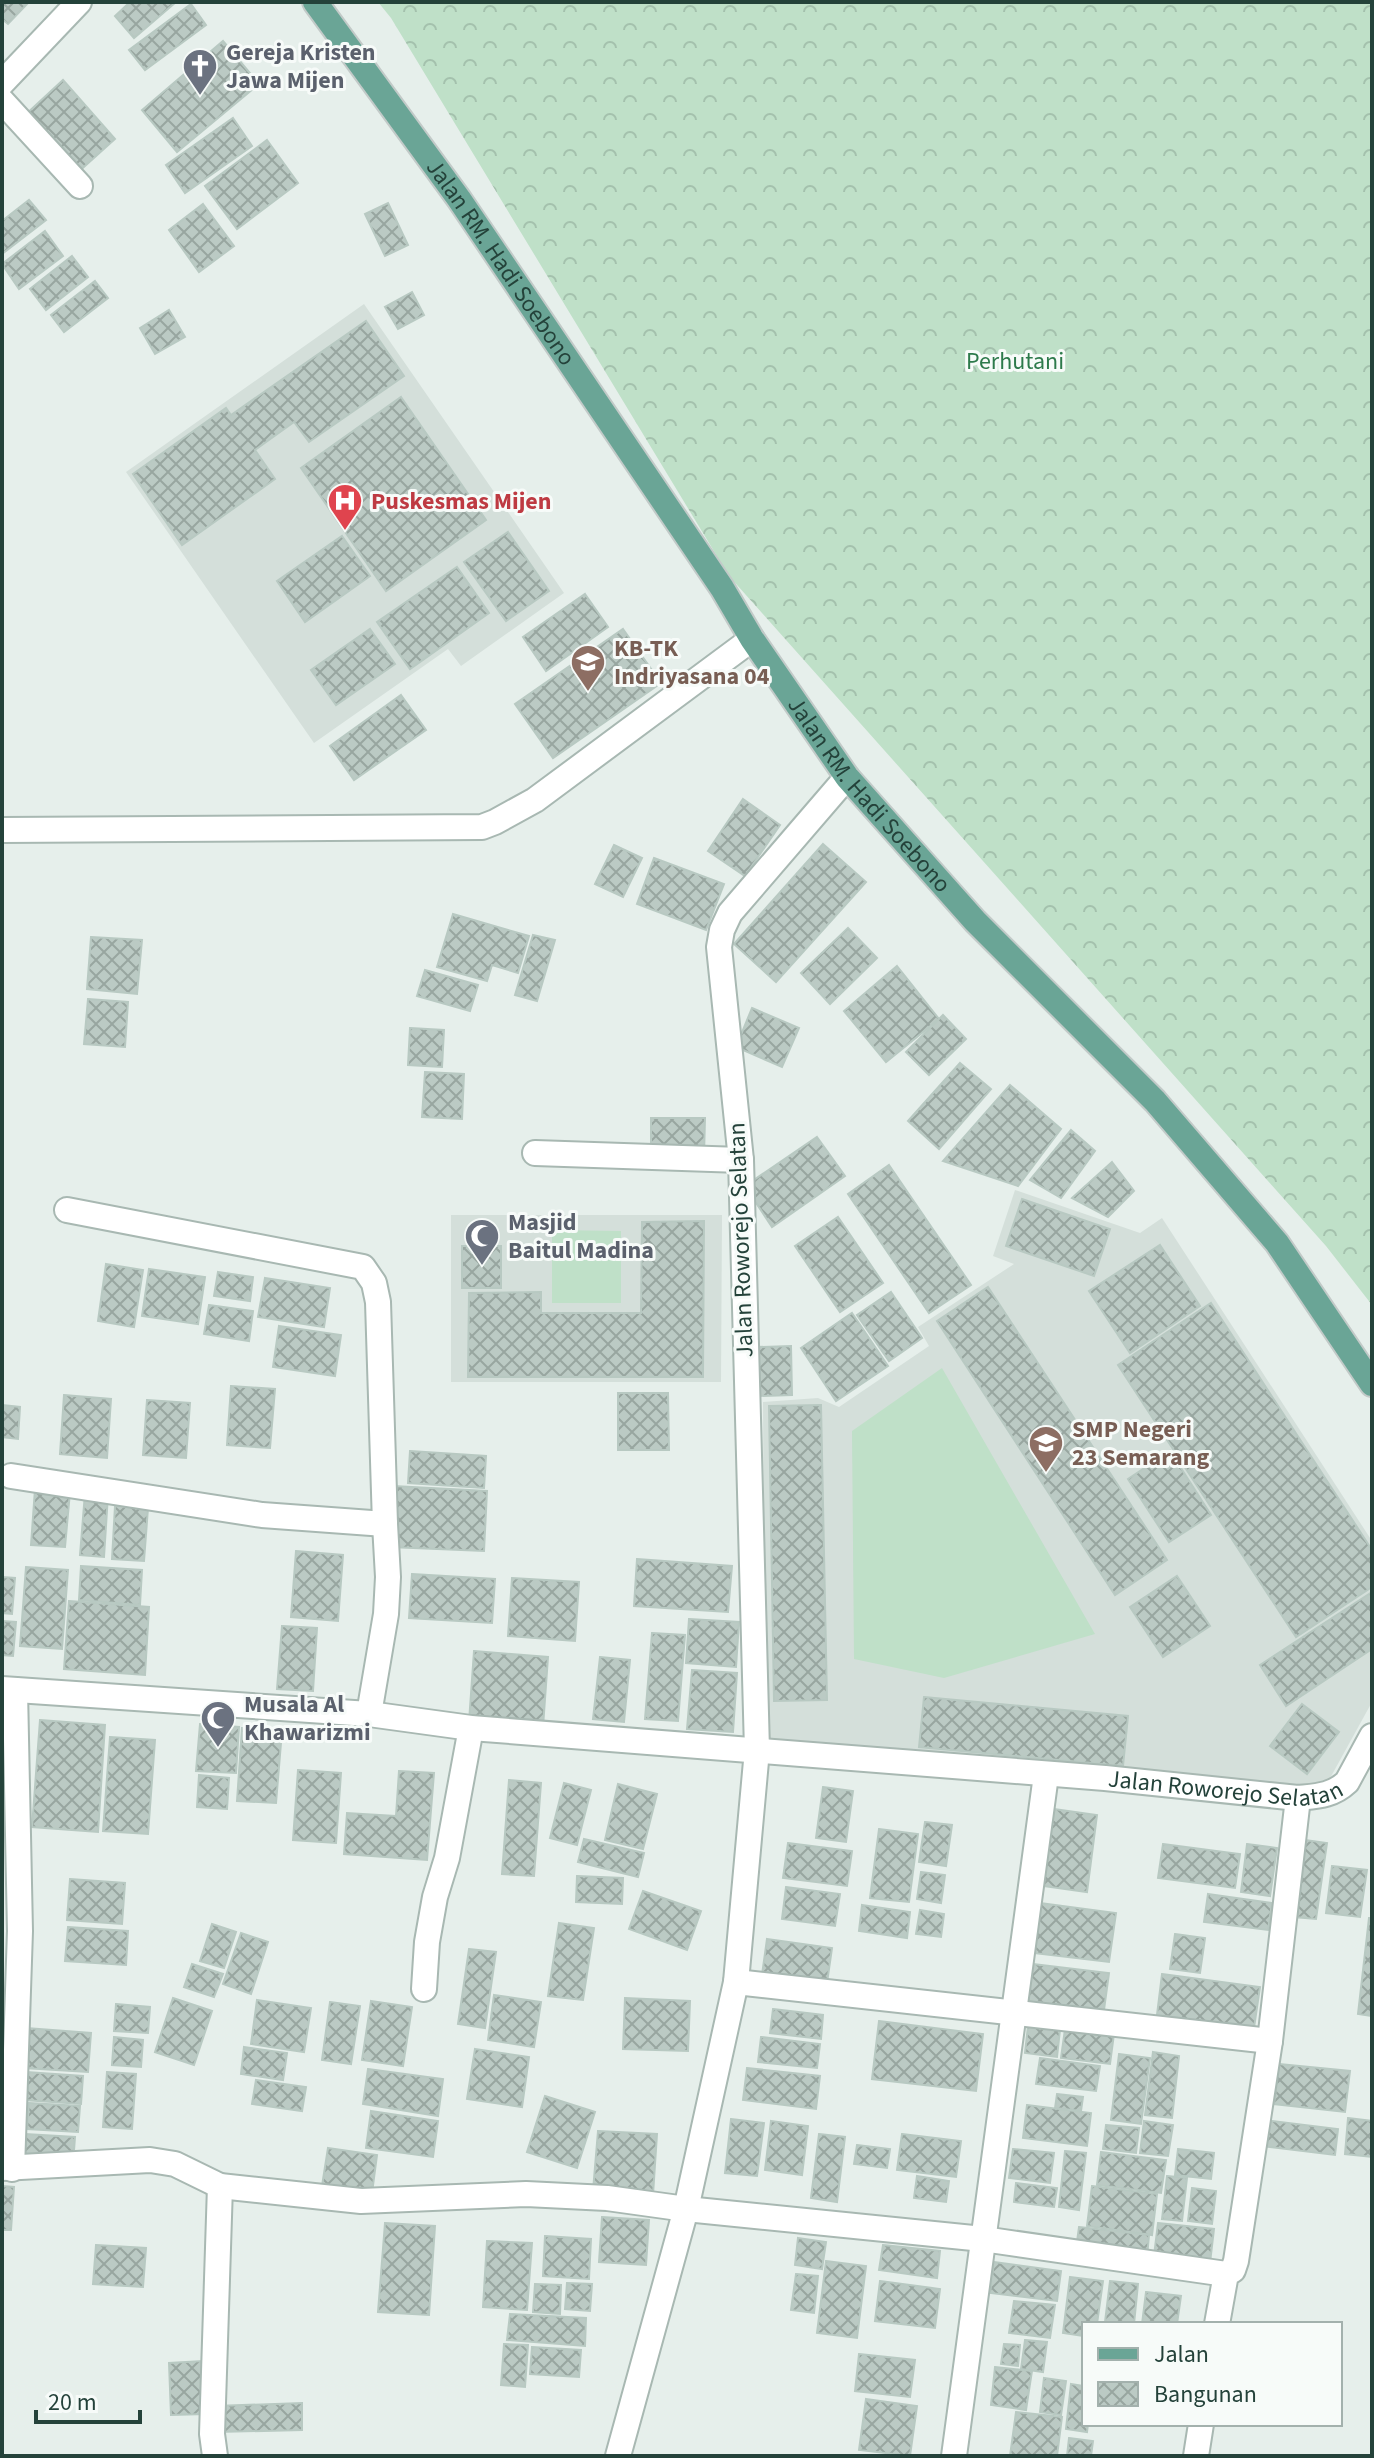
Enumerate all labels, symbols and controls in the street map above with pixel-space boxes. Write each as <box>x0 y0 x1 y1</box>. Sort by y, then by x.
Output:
place label: Gereja Kristen Jawa Mijen <box>226 35 376 98</box>
church icon: Gereja Kristen Jawa Mijen <box>181 47 219 97</box>
street label: Jalan RM. Hadi Soebono <box>418 152 584 373</box>
park label: Perhutani <box>966 344 1064 379</box>
hospital icon: Puskesmas Mijen <box>326 482 364 532</box>
place label: Puskesmas Mijen <box>371 484 552 519</box>
place label: KB-TK Indriyasana 04 <box>614 631 770 694</box>
school or university icon: KB-TK Indriyasana 04 <box>569 643 607 693</box>
street label: Jalan RM. Hadi Soebono <box>779 690 959 900</box>
street label: Jalan Roworejo Selatan <box>719 1122 763 1358</box>
place label: Masjid Baitul Madina <box>508 1205 654 1268</box>
mosque icon: Masjid Baitul Madina <box>463 1217 501 1267</box>
place label: SMP Negeri 23 Semarang <box>1072 1412 1209 1475</box>
school or university icon: SMP Negeri 23 Semarang <box>1027 1424 1065 1474</box>
place label: Musala Al Khawarizmi <box>244 1687 371 1750</box>
mosque icon: Musala Al Khawarizmi <box>199 1699 237 1749</box>
street label: Jalan Roworejo Selatan <box>1107 1761 1349 1815</box>
legend <box>1082 2322 1342 2426</box>
text: Jalan <box>1154 2337 1209 2372</box>
scale bar <box>36 2374 140 2424</box>
text: Bangunan <box>1154 2377 1257 2412</box>
text: 20 m <box>48 2385 97 2420</box>

